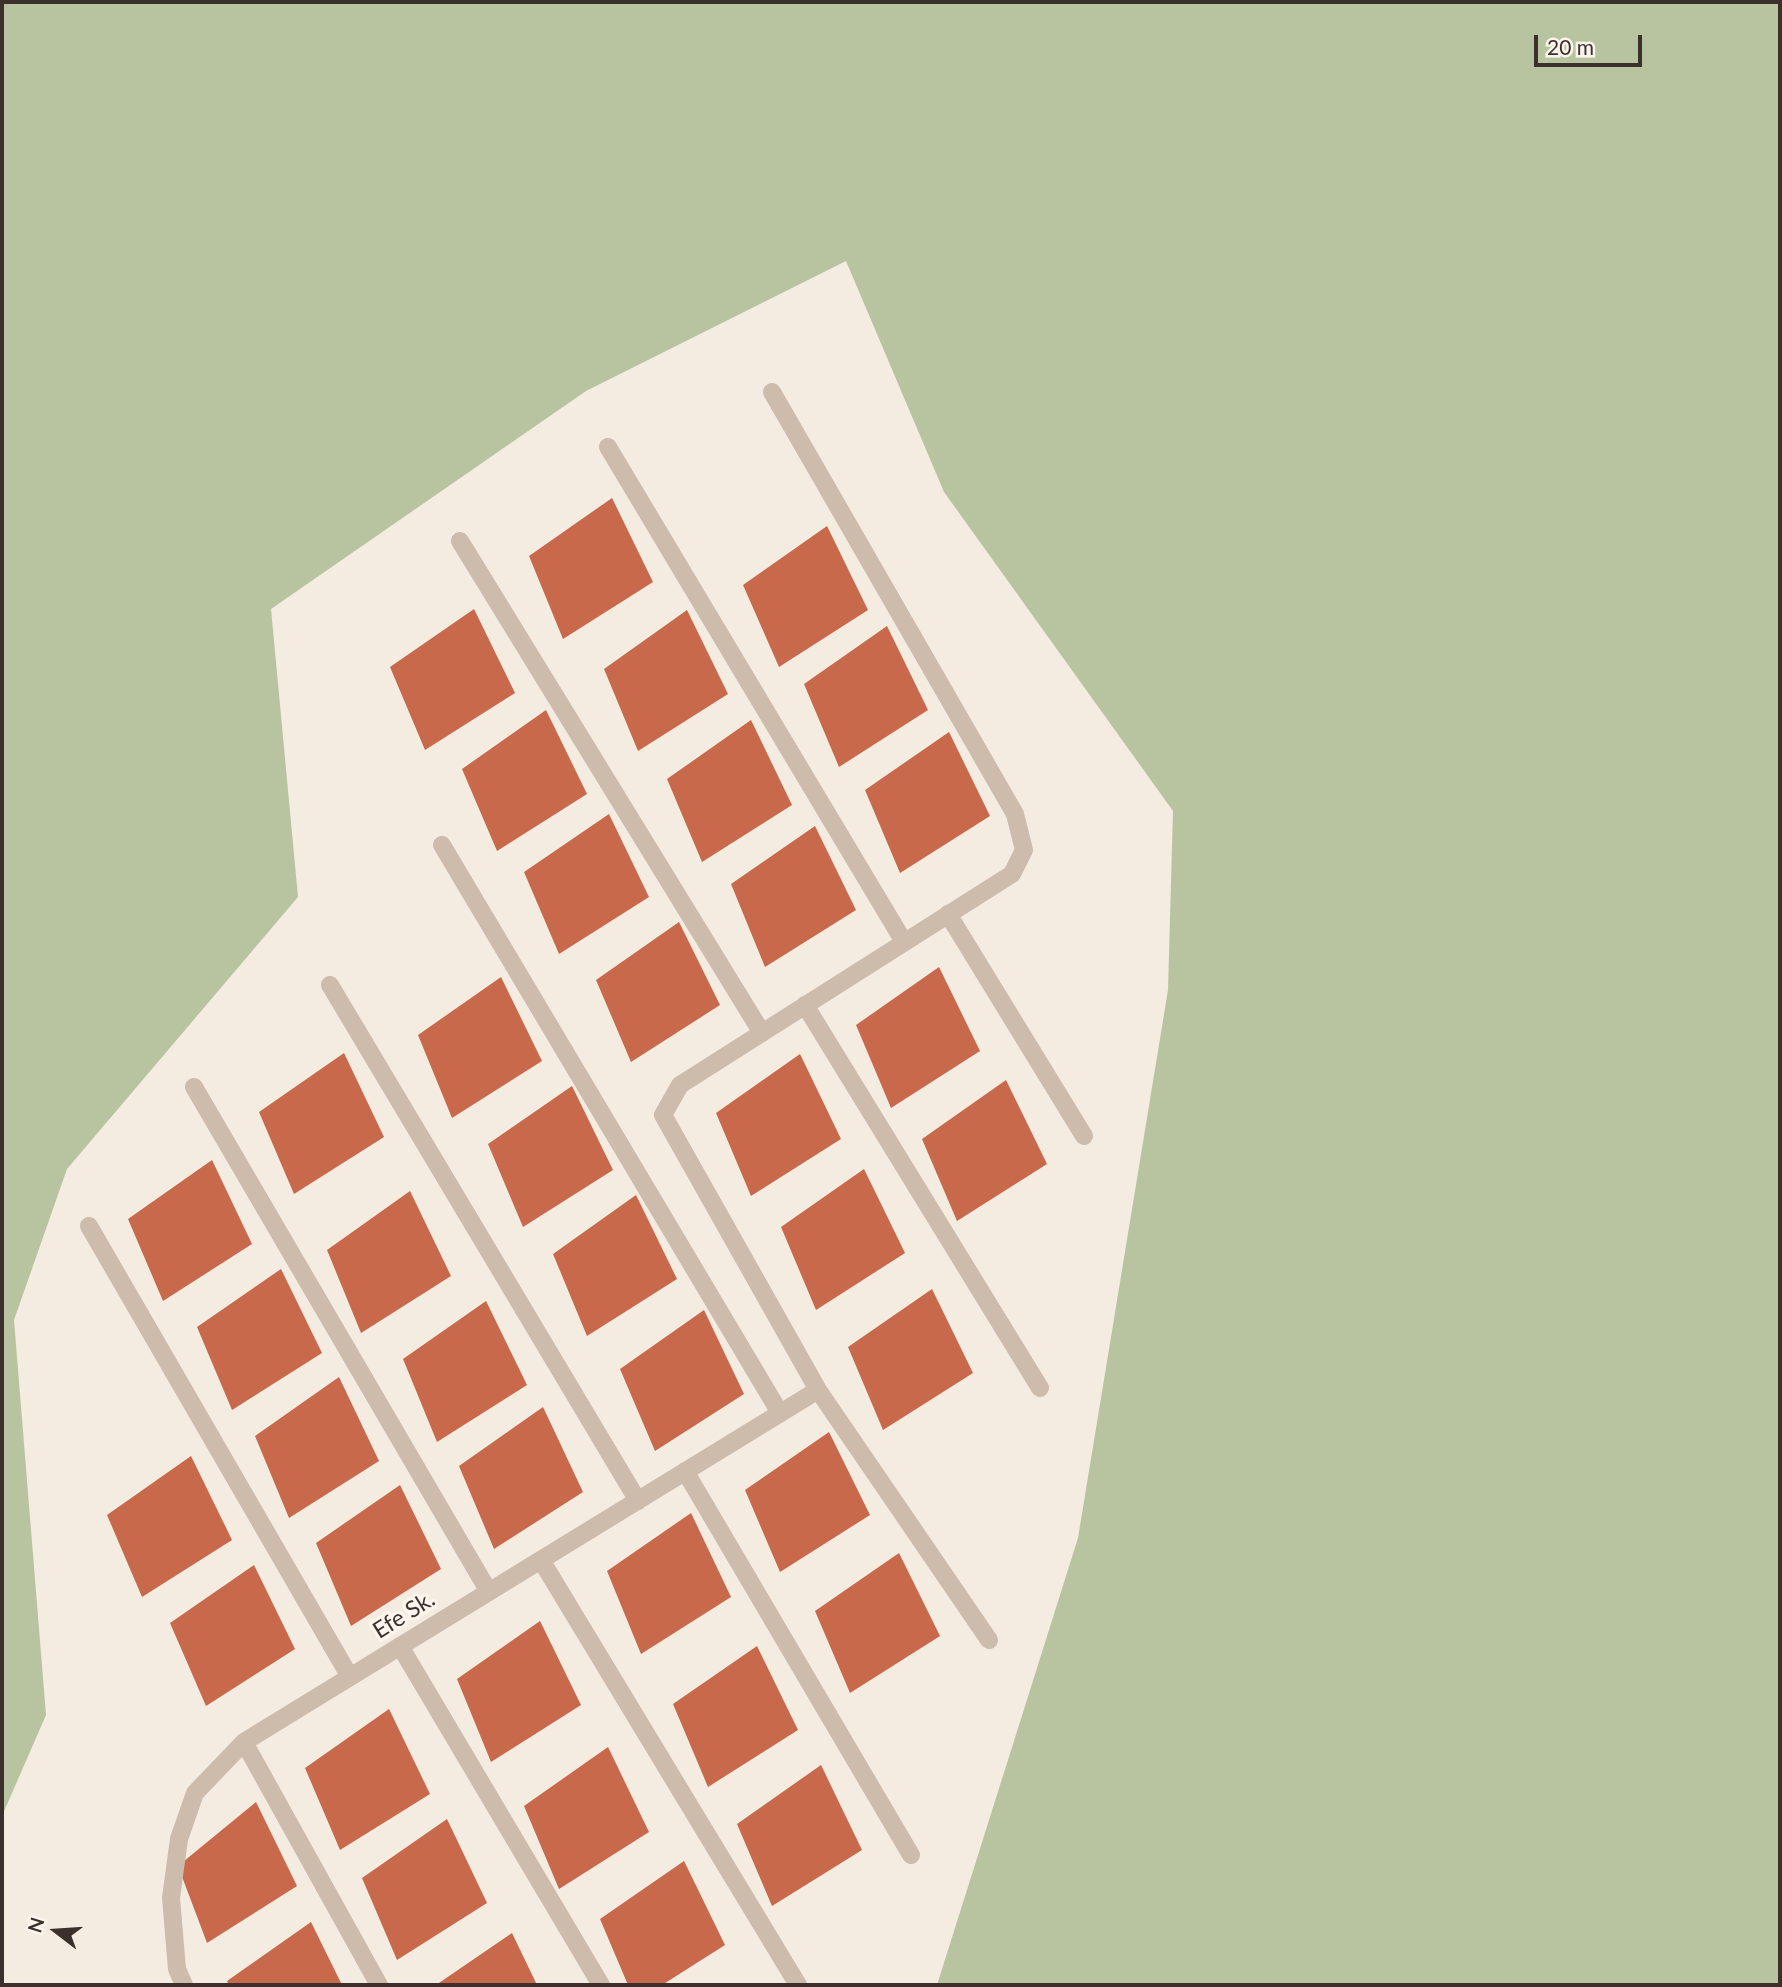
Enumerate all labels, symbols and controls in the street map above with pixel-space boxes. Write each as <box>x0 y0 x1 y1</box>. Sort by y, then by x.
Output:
scale bar <box>1537 21 1646 65</box>
text: 20 m <box>1547 34 1594 59</box>
street label: Efe Sk. <box>368 1585 440 1645</box>
north arrow <box>21 1896 91 1966</box>
text: N <box>22 1914 49 1935</box>

